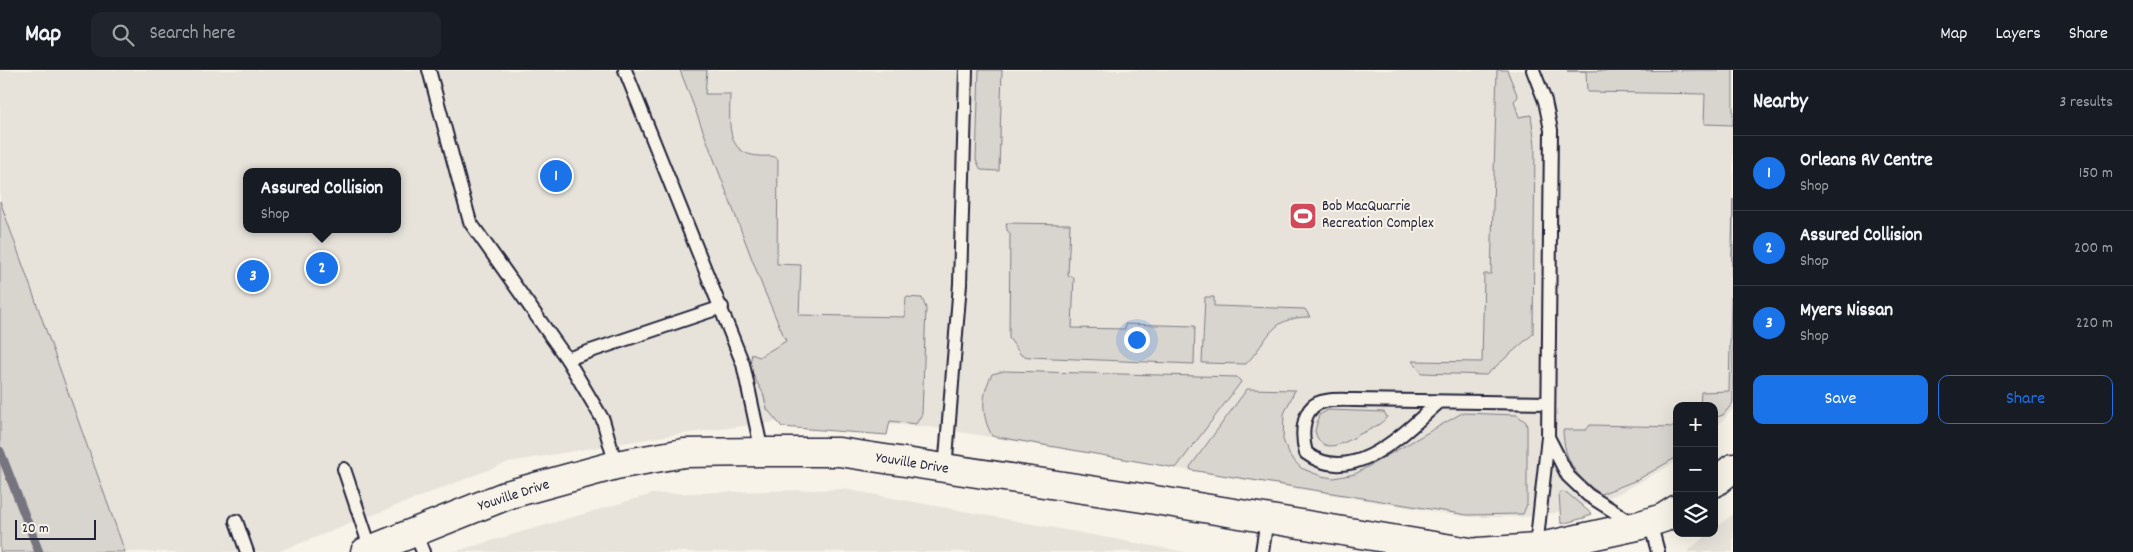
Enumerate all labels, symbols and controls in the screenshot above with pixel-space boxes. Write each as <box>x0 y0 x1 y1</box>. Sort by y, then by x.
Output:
search box <box>91 12 441 57</box>
text: Map <box>25 18 61 52</box>
icon: search <box>109 21 137 49</box>
text: Search here <box>149 21 235 48</box>
text: Map <box>1940 22 1967 47</box>
text: Layers <box>1995 22 2041 47</box>
text: Share <box>2069 22 2108 47</box>
text: Nearby <box>1753 88 1808 118</box>
text: 3 results <box>2059 91 2113 114</box>
text: Orleans RV Centre <box>1800 148 1933 175</box>
pin: 1 <box>540 157 572 195</box>
text: 1 <box>1767 162 1771 185</box>
text: 150 m <box>2079 162 2113 185</box>
popup <box>243 168 401 233</box>
text: Shop <box>1800 175 1829 198</box>
text: Assured Collision <box>261 176 383 203</box>
place label: Bob MacQuarrie Recreation Complex <box>1322 196 1434 235</box>
sports icon: Bob MacQuarrie Recreation Complex <box>1288 201 1318 231</box>
text: Shop <box>261 203 290 226</box>
text: Assured Collision <box>1800 223 1922 250</box>
text: 2 <box>1766 237 1773 260</box>
text: 200 m <box>2074 237 2113 260</box>
pin: 2 <box>306 249 338 287</box>
text: Shop <box>1800 250 1829 273</box>
pin: 3 <box>237 257 269 295</box>
text: Myers Nissan <box>1800 298 1893 325</box>
text: 3 <box>1765 312 1773 335</box>
text: 220 m <box>2076 312 2113 335</box>
text: Shop <box>1800 325 1829 348</box>
your location <box>1124 327 1150 353</box>
button: Save <box>1753 375 1928 424</box>
button: Share <box>1938 375 2113 424</box>
map controls <box>1673 402 1718 537</box>
button: + <box>1673 402 1718 447</box>
street label: Youville Drive <box>874 447 951 481</box>
button: − <box>1673 447 1718 492</box>
street label: Youville Drive <box>476 474 553 518</box>
button: layers <box>1673 492 1718 537</box>
scale bar <box>15 517 96 540</box>
text: 20 m <box>22 519 49 539</box>

